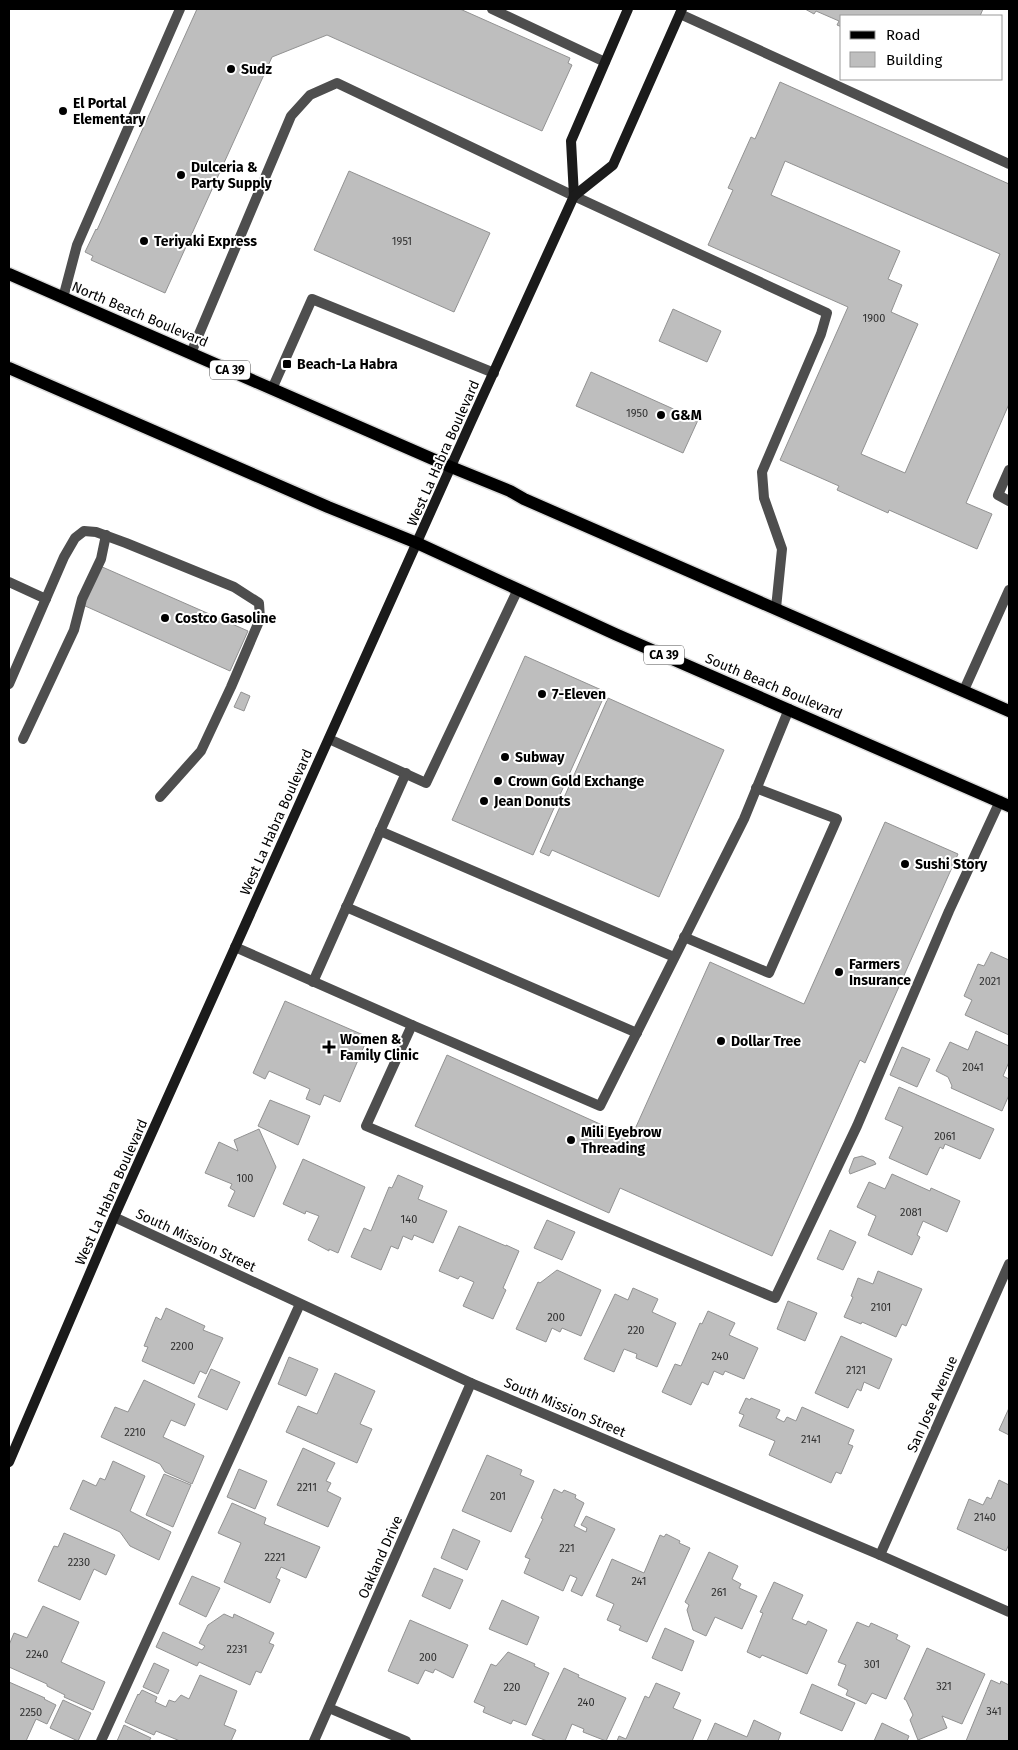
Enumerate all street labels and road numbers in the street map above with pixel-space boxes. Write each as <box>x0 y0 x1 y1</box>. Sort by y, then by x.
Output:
street label: North Beach Boulevard <box>69 278 211 351</box>
road number: CA 39 <box>210 360 250 380</box>
street label: West La Habra Boulevard <box>403 377 483 529</box>
road number: CA 39 <box>644 646 684 664</box>
street label: South Beach Boulevard <box>703 650 845 723</box>
street label: West La Habra Boulevard <box>236 746 316 898</box>
street label: West La Habra Boulevard <box>71 1116 151 1268</box>
street label: South Mission Street <box>133 1205 259 1276</box>
street label: San Jose Avenue <box>904 1353 961 1455</box>
street label: South Mission Street <box>501 1374 629 1441</box>
street label: Oakland Drive <box>355 1513 406 1601</box>

